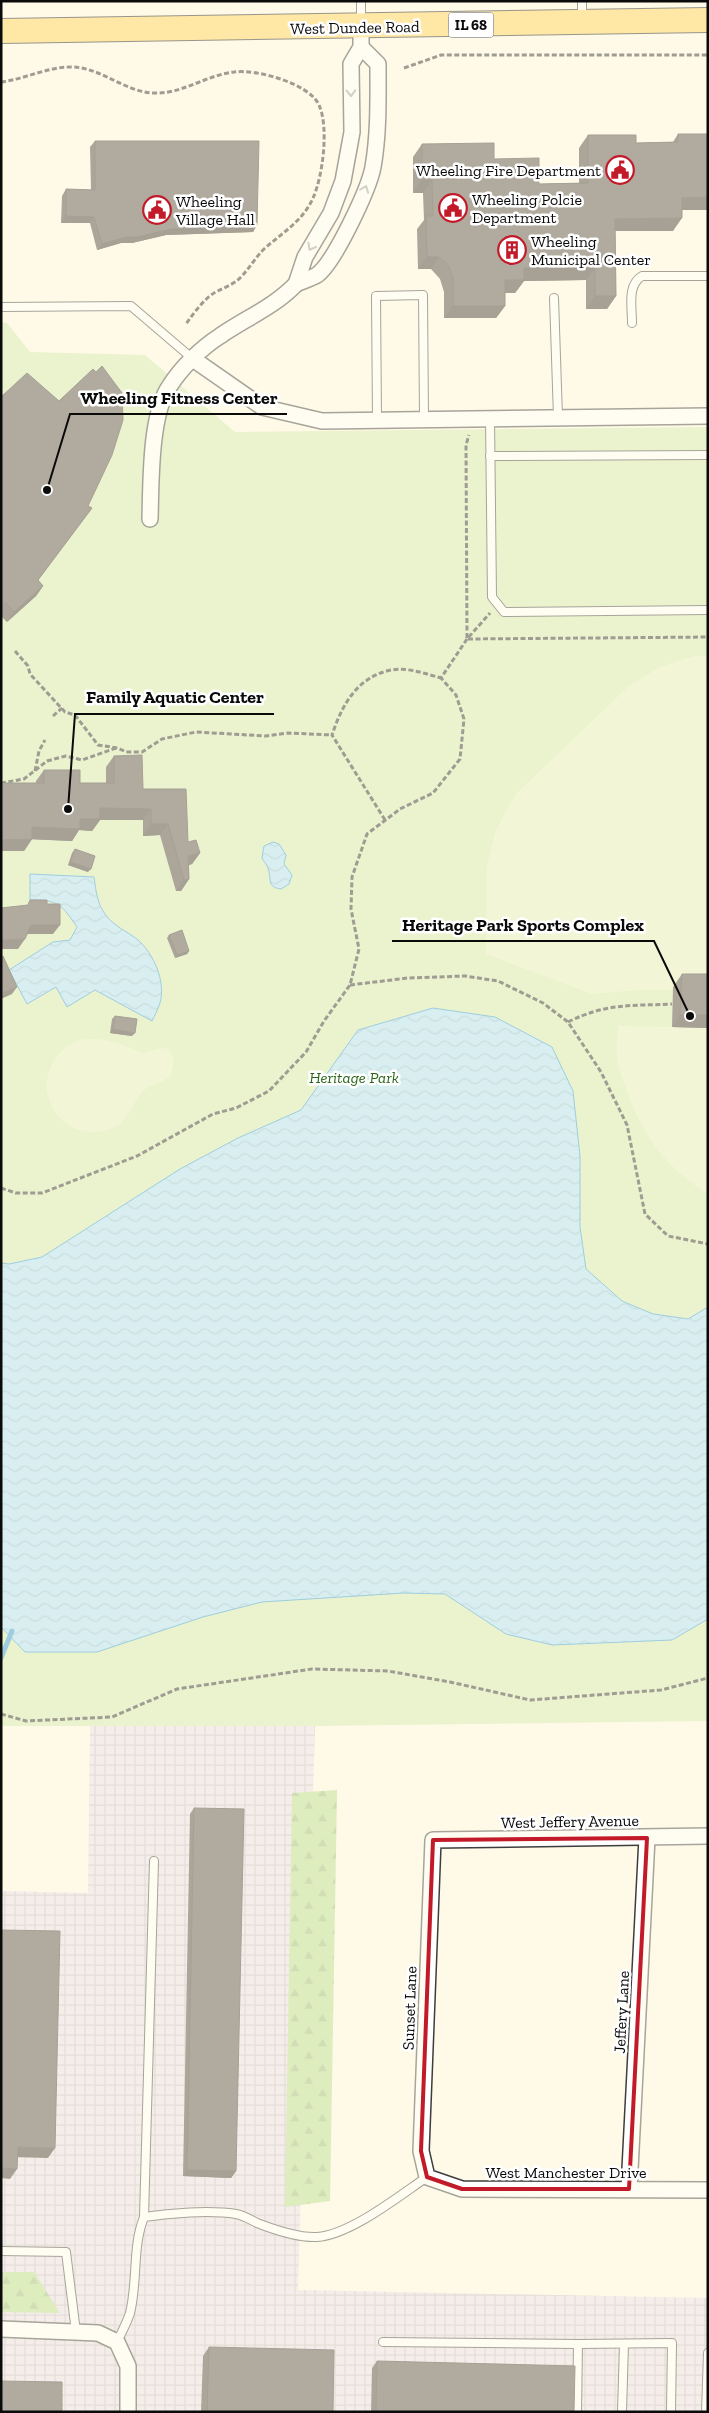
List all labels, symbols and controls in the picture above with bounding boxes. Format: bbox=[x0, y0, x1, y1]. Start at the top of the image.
road number: IL 68 bbox=[448, 12, 494, 38]
street label: West Dundee Road bbox=[290, 17, 420, 38]
one-way arrow bbox=[346, 89, 357, 97]
public building icon: Wheeling Fire Department bbox=[605, 155, 635, 185]
place label: Wheeling Fire Department bbox=[416, 161, 601, 180]
one-way arrow bbox=[359, 185, 369, 193]
place label: Wheeling Polcie Department bbox=[472, 190, 582, 227]
place label: Wheeling Village Hall bbox=[175, 192, 255, 229]
public building icon: Wheeling Polcie Department bbox=[438, 193, 468, 223]
public building icon: Wheeling Village Hall bbox=[142, 195, 172, 225]
place label: Wheeling Municipal Center bbox=[531, 232, 651, 269]
building icon: Wheeling Municipal Center bbox=[497, 235, 527, 265]
one-way arrow bbox=[307, 242, 317, 251]
callout: Wheeling Fitness Center bbox=[70, 381, 287, 414]
text: Wheeling Fitness Center bbox=[80, 387, 278, 409]
callout: Family Aquatic Center bbox=[75, 681, 274, 714]
text: Family Aquatic Center bbox=[86, 686, 264, 708]
callout: Heritage Park Sports Complex bbox=[392, 908, 654, 941]
text: Heritage Park Sports Complex bbox=[402, 914, 644, 936]
park label: Heritage Park bbox=[309, 1068, 399, 1087]
street label: West Jeffery Avenue bbox=[501, 1811, 639, 1832]
street label: Sunset Lane bbox=[399, 1966, 420, 2050]
street label: Jeffery Lane bbox=[610, 1970, 633, 2054]
street label: West Manchester Drive bbox=[485, 2163, 647, 2182]

